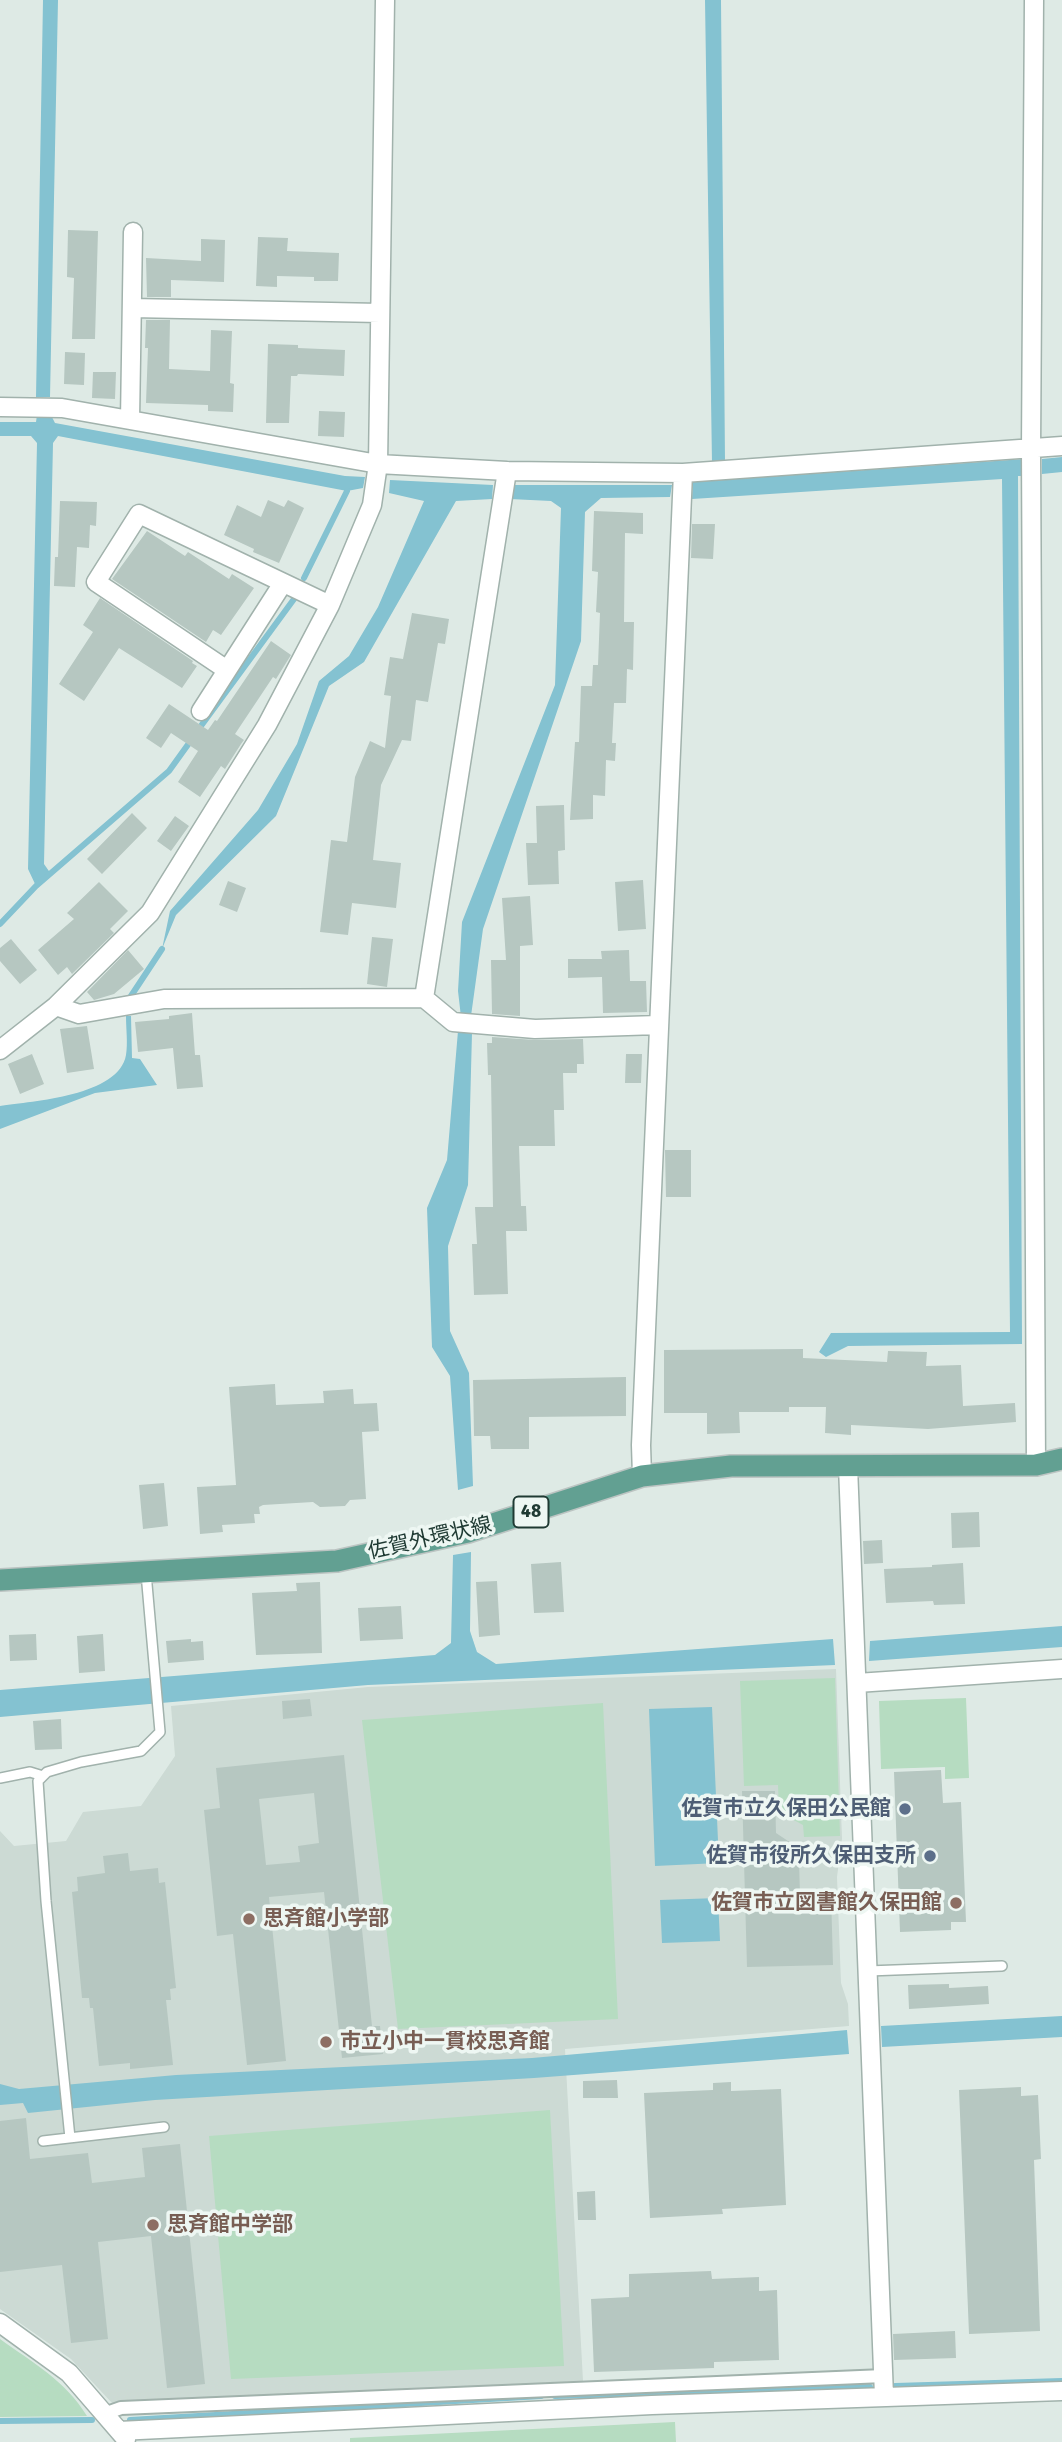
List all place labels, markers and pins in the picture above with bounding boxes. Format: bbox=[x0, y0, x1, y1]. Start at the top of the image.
place label: 佐賀市立久保田公民館 bbox=[681, 1796, 891, 1822]
marker: 佐賀市立久保田公民館 bbox=[897, 1801, 913, 1817]
place label: 佐賀市役所久保田支所 bbox=[706, 1843, 916, 1869]
marker: 佐賀市役所久保田支所 bbox=[922, 1848, 938, 1864]
place label: 佐賀市立図書館久保田館 bbox=[711, 1890, 942, 1916]
marker: 佐賀市立図書館久保田館 bbox=[948, 1895, 964, 1911]
place label: 思斉館小学部 bbox=[263, 1906, 389, 1932]
marker: 思斉館小学部 bbox=[241, 1911, 257, 1927]
place label: 市立小中一貫校思斉館 bbox=[340, 2029, 550, 2055]
marker: 市立小中一貫校思斉館 bbox=[318, 2034, 334, 2050]
place label: 思斉館中学部 bbox=[167, 2212, 293, 2238]
marker: 思斉館中学部 bbox=[145, 2217, 161, 2233]

